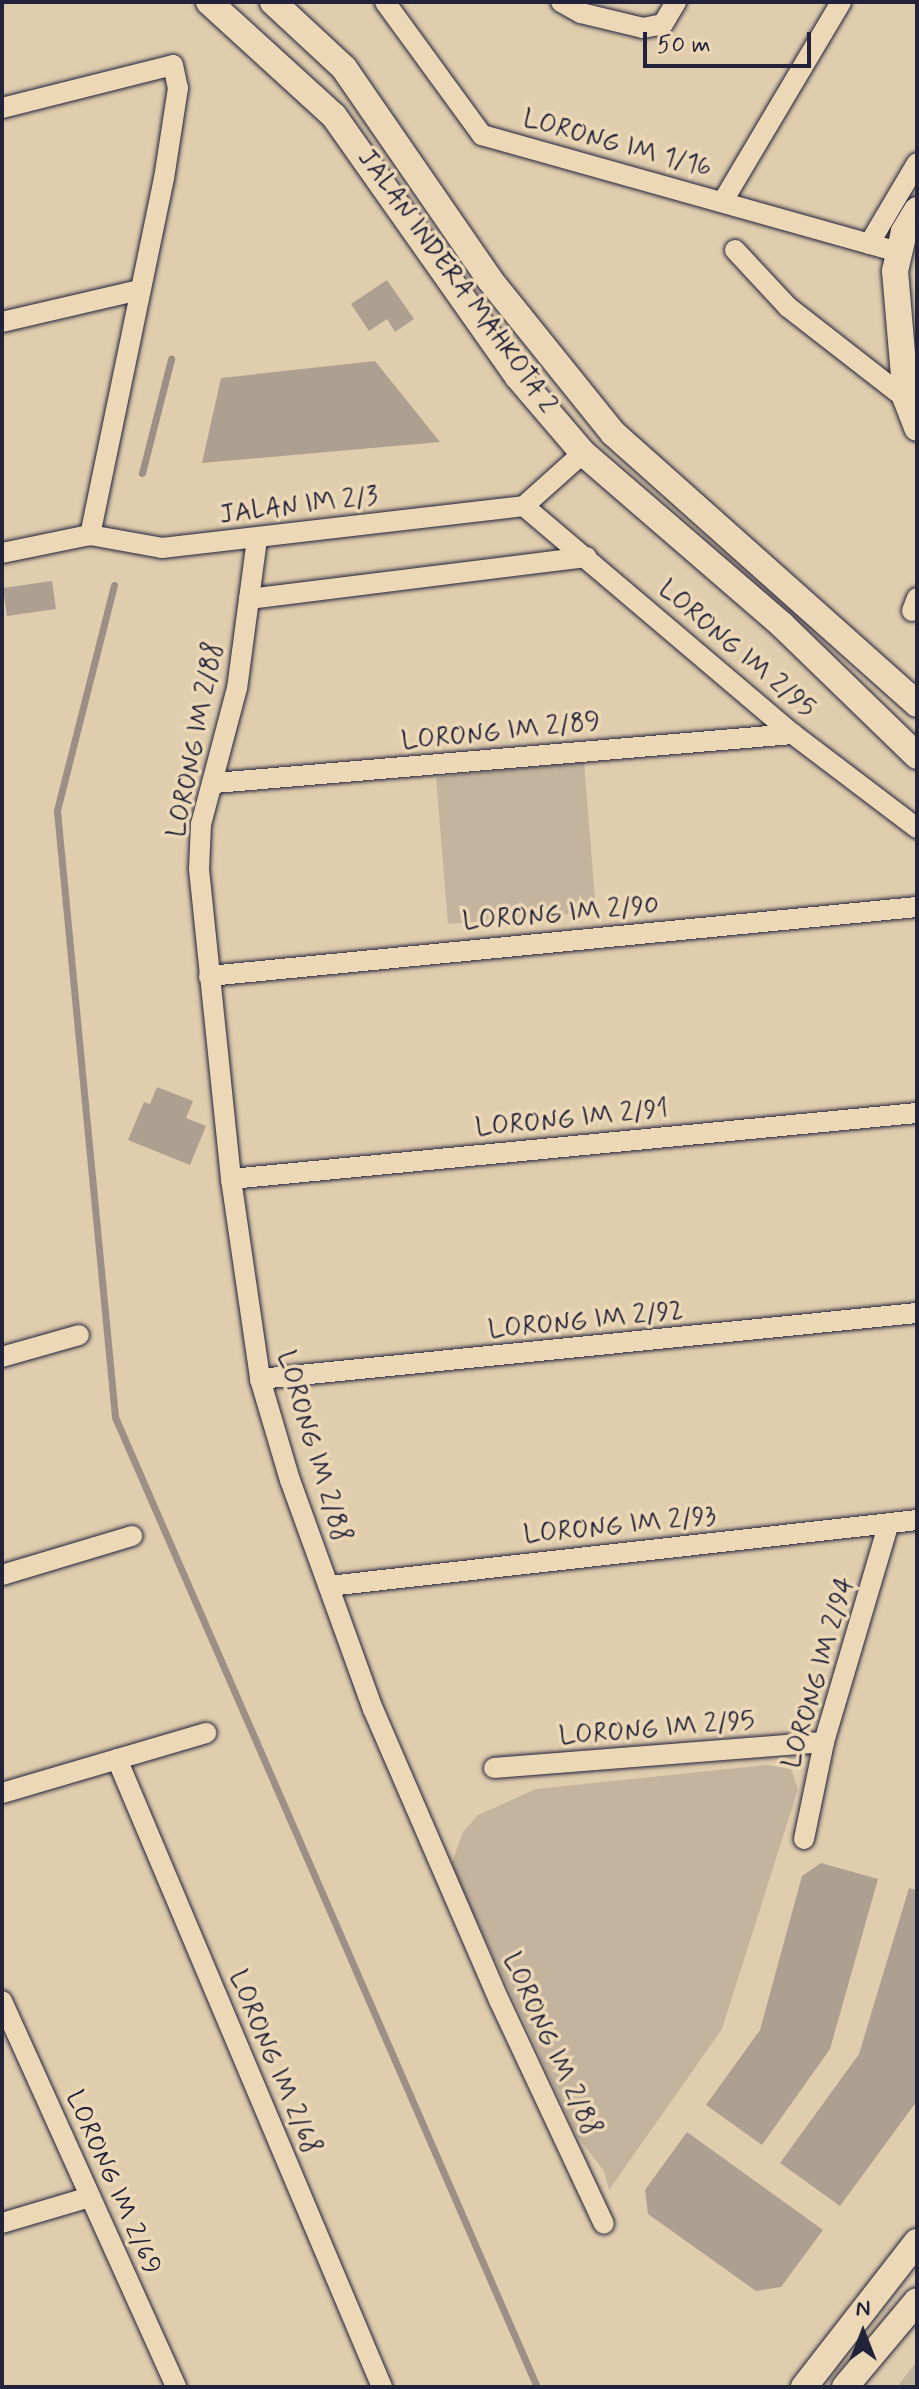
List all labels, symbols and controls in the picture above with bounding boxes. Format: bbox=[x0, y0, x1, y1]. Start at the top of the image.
scale bar bbox=[647, 16, 815, 66]
text: 50 m bbox=[657, 30, 711, 61]
street label: LORONG IM 1/16 bbox=[517, 104, 717, 186]
street label: JALAN INDERA MAHKOTA 2 bbox=[347, 140, 565, 424]
street label: JALAN IM 2/3 bbox=[215, 481, 383, 533]
street label: LORONG IM 2/95 bbox=[649, 574, 823, 726]
street label: LORONG IM 2/88 bbox=[162, 638, 232, 842]
street label: LORONG IM 2/89 bbox=[398, 707, 604, 759]
street label: LORONG IM 2/90 bbox=[459, 891, 663, 939]
street label: LORONG IM 2/91 bbox=[472, 1094, 672, 1146]
street label: LORONG IM 2/92 bbox=[485, 1296, 687, 1348]
street label: LORONG IM 2/88 bbox=[267, 1346, 357, 1548]
street label: LORONG IM 2/93 bbox=[520, 1501, 720, 1553]
street label: LORONG IM 2/94 bbox=[777, 1571, 863, 1775]
street label: LORONG IM 2/95 bbox=[556, 1706, 758, 1754]
street label: LORONG IM 2/88 bbox=[493, 1947, 607, 2143]
street label: LORONG IM 2/68 bbox=[219, 1964, 327, 2162]
street label: LORONG IM 2/69 bbox=[57, 2084, 167, 2282]
north arrow bbox=[823, 2293, 903, 2373]
text: N bbox=[856, 2295, 870, 2323]

